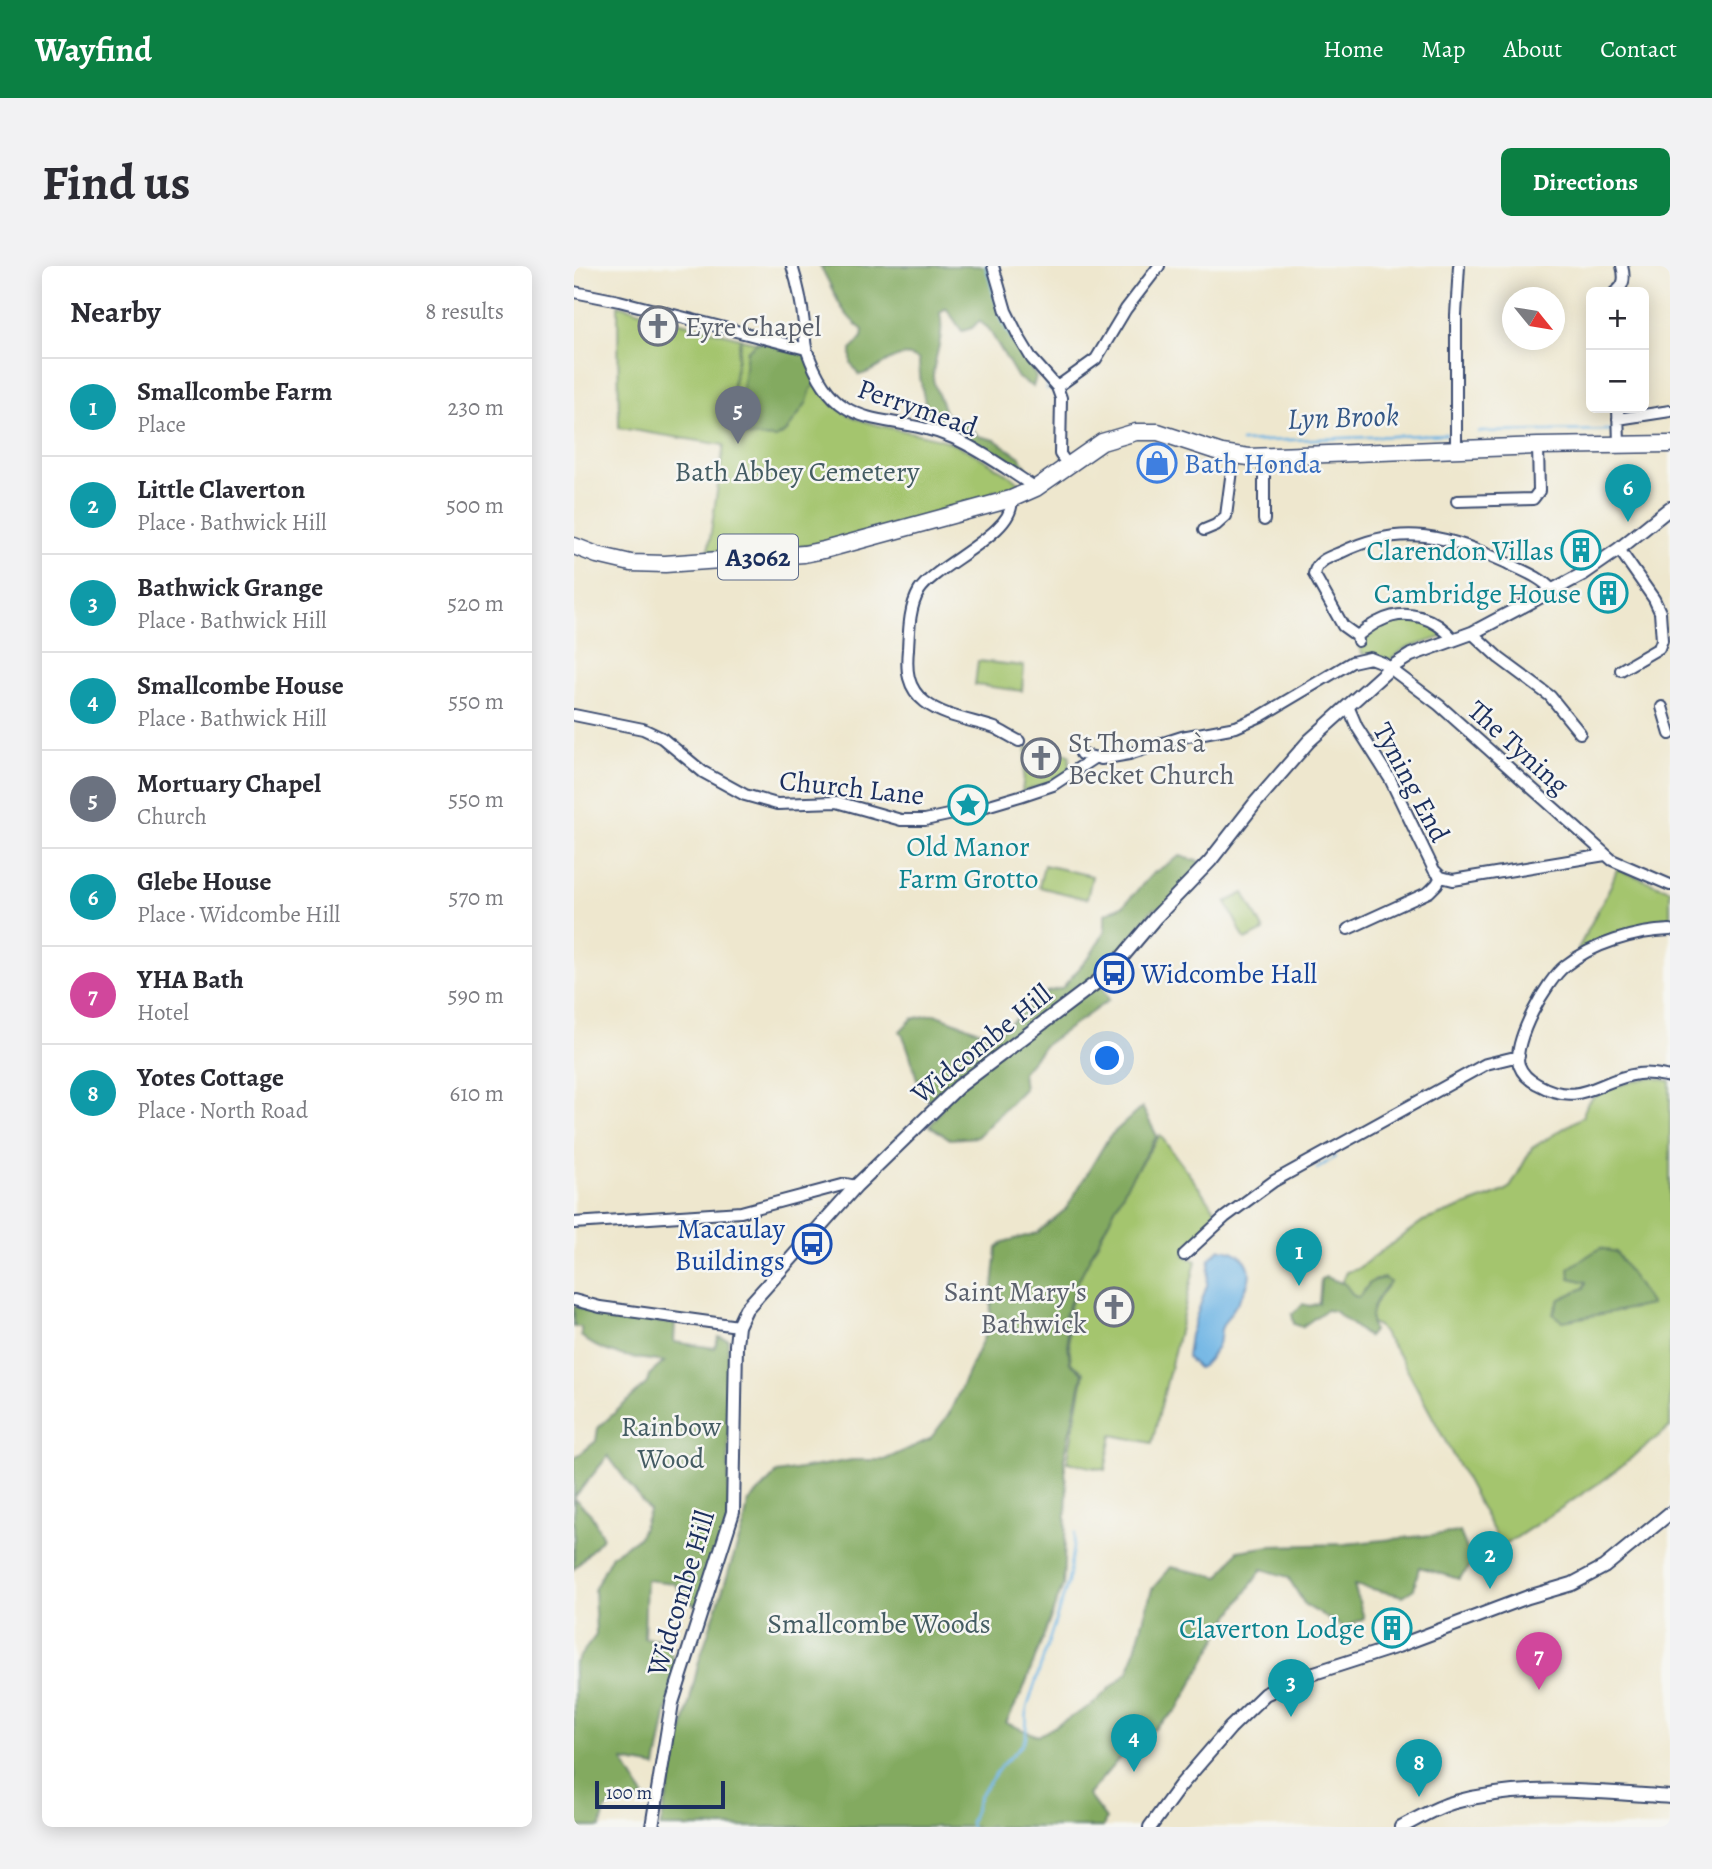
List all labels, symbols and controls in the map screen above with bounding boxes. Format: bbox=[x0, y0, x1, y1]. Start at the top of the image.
text: Wayfind bbox=[35, 27, 152, 72]
text: Home bbox=[1323, 33, 1384, 65]
text: Map bbox=[1422, 33, 1466, 65]
text: About bbox=[1504, 33, 1562, 65]
text: Contact bbox=[1600, 33, 1677, 65]
button: Directions bbox=[1501, 148, 1670, 216]
text: Find us bbox=[42, 149, 190, 216]
north arrow bbox=[1502, 287, 1565, 350]
map controls bbox=[1586, 287, 1649, 413]
button: + bbox=[1586, 287, 1649, 350]
text: Nearby bbox=[70, 292, 161, 332]
text: 8 results bbox=[425, 296, 504, 327]
church icon: Eyre Chapel bbox=[637, 305, 679, 347]
place label: Eyre Chapel bbox=[685, 308, 822, 346]
button: − bbox=[1586, 350, 1649, 413]
street label: Perrymead bbox=[852, 370, 984, 447]
text: Smallcombe Farm bbox=[137, 374, 332, 409]
pin: 5 bbox=[715, 386, 761, 444]
text: 1 bbox=[89, 392, 97, 423]
text: 230 m bbox=[448, 392, 504, 423]
water label: Lyn Brook bbox=[1286, 395, 1400, 439]
text: Place bbox=[137, 409, 186, 440]
shop icon: Bath Honda bbox=[1136, 442, 1178, 484]
place label: Bath Honda bbox=[1184, 445, 1321, 483]
park label: Bath Abbey Cemetery bbox=[674, 453, 920, 491]
pin: 6 bbox=[1605, 464, 1651, 522]
text: Little Claverton bbox=[137, 472, 305, 507]
text: 2 bbox=[87, 490, 99, 521]
text: 500 m bbox=[446, 490, 504, 521]
text: Place · Bathwick Hill bbox=[137, 507, 327, 538]
building icon: Clarendon Villas bbox=[1560, 529, 1602, 571]
place label: Clarendon Villas bbox=[1367, 532, 1554, 570]
road number: A3062 bbox=[718, 534, 798, 580]
text: Bathwick Grange bbox=[137, 570, 323, 605]
building icon: Cambridge House bbox=[1587, 572, 1629, 614]
place label: Cambridge House bbox=[1374, 575, 1581, 613]
text: 3 bbox=[88, 588, 98, 619]
text: 520 m bbox=[447, 588, 504, 619]
text: Place · Bathwick Hill bbox=[137, 605, 327, 636]
text: Smallcombe House bbox=[137, 668, 344, 703]
text: 4 bbox=[88, 686, 98, 717]
text: 550 m bbox=[448, 686, 504, 717]
street label: The Tyning bbox=[1459, 692, 1577, 804]
text: Place · Bathwick Hill bbox=[137, 703, 327, 734]
street label: Tyning End bbox=[1364, 716, 1459, 850]
place label: St Thomas à Becket Church bbox=[1068, 724, 1234, 794]
church icon: St Thomas à Becket Church bbox=[1020, 737, 1062, 779]
street label: Church Lane bbox=[778, 761, 926, 814]
text: Mortuary Chapel bbox=[137, 766, 321, 801]
text: 5 bbox=[88, 784, 98, 815]
text: 550 m bbox=[448, 784, 504, 815]
place icon: Old Manor Farm Grotto bbox=[947, 784, 989, 826]
text: Church bbox=[137, 801, 207, 832]
place label: Old Manor Farm Grotto bbox=[898, 828, 1038, 898]
text: Glebe House bbox=[137, 864, 272, 899]
text: 6 bbox=[88, 882, 98, 913]
text: 570 m bbox=[449, 882, 504, 913]
text: Place · Widcombe Hill bbox=[137, 899, 340, 930]
bus stop icon: Widcombe Hall bbox=[1093, 952, 1135, 994]
place label: Widcombe Hall bbox=[1140, 955, 1317, 993]
text: YHA Bath bbox=[137, 962, 244, 997]
street label: Widcombe Hill bbox=[902, 975, 1060, 1113]
text: 7 bbox=[88, 980, 98, 1011]
text: 590 m bbox=[448, 980, 504, 1011]
text: Hotel bbox=[137, 997, 189, 1028]
your location bbox=[1090, 1041, 1124, 1075]
text: Yotes Cottage bbox=[137, 1060, 284, 1095]
text: 8 bbox=[87, 1078, 99, 1109]
text: 610 m bbox=[450, 1078, 504, 1109]
text: Place · North Road bbox=[137, 1095, 308, 1126]
place label: Macaulay Buildings bbox=[675, 1210, 786, 1280]
bus stop icon: Macaulay Buildings bbox=[791, 1223, 833, 1265]
pin: 1 bbox=[1276, 1228, 1322, 1286]
place label: Saint Mary's Bathwick bbox=[944, 1273, 1087, 1343]
church icon: Saint Mary's Bathwick bbox=[1093, 1286, 1135, 1328]
park label: Rainbow Wood bbox=[621, 1408, 721, 1478]
street label: Widcombe Hill bbox=[637, 1506, 724, 1682]
pin: 2 bbox=[1467, 1531, 1513, 1589]
park label: Smallcombe Woods bbox=[767, 1605, 991, 1643]
building icon: Claverton Lodge bbox=[1371, 1607, 1413, 1649]
place label: Claverton Lodge bbox=[1179, 1610, 1365, 1648]
pin: 7 bbox=[1516, 1632, 1562, 1690]
pin: 3 bbox=[1268, 1659, 1314, 1717]
pin: 4 bbox=[1111, 1714, 1157, 1772]
pin: 8 bbox=[1396, 1739, 1442, 1797]
scale bar bbox=[595, 1778, 724, 1810]
text: 100 m bbox=[606, 1780, 652, 1806]

